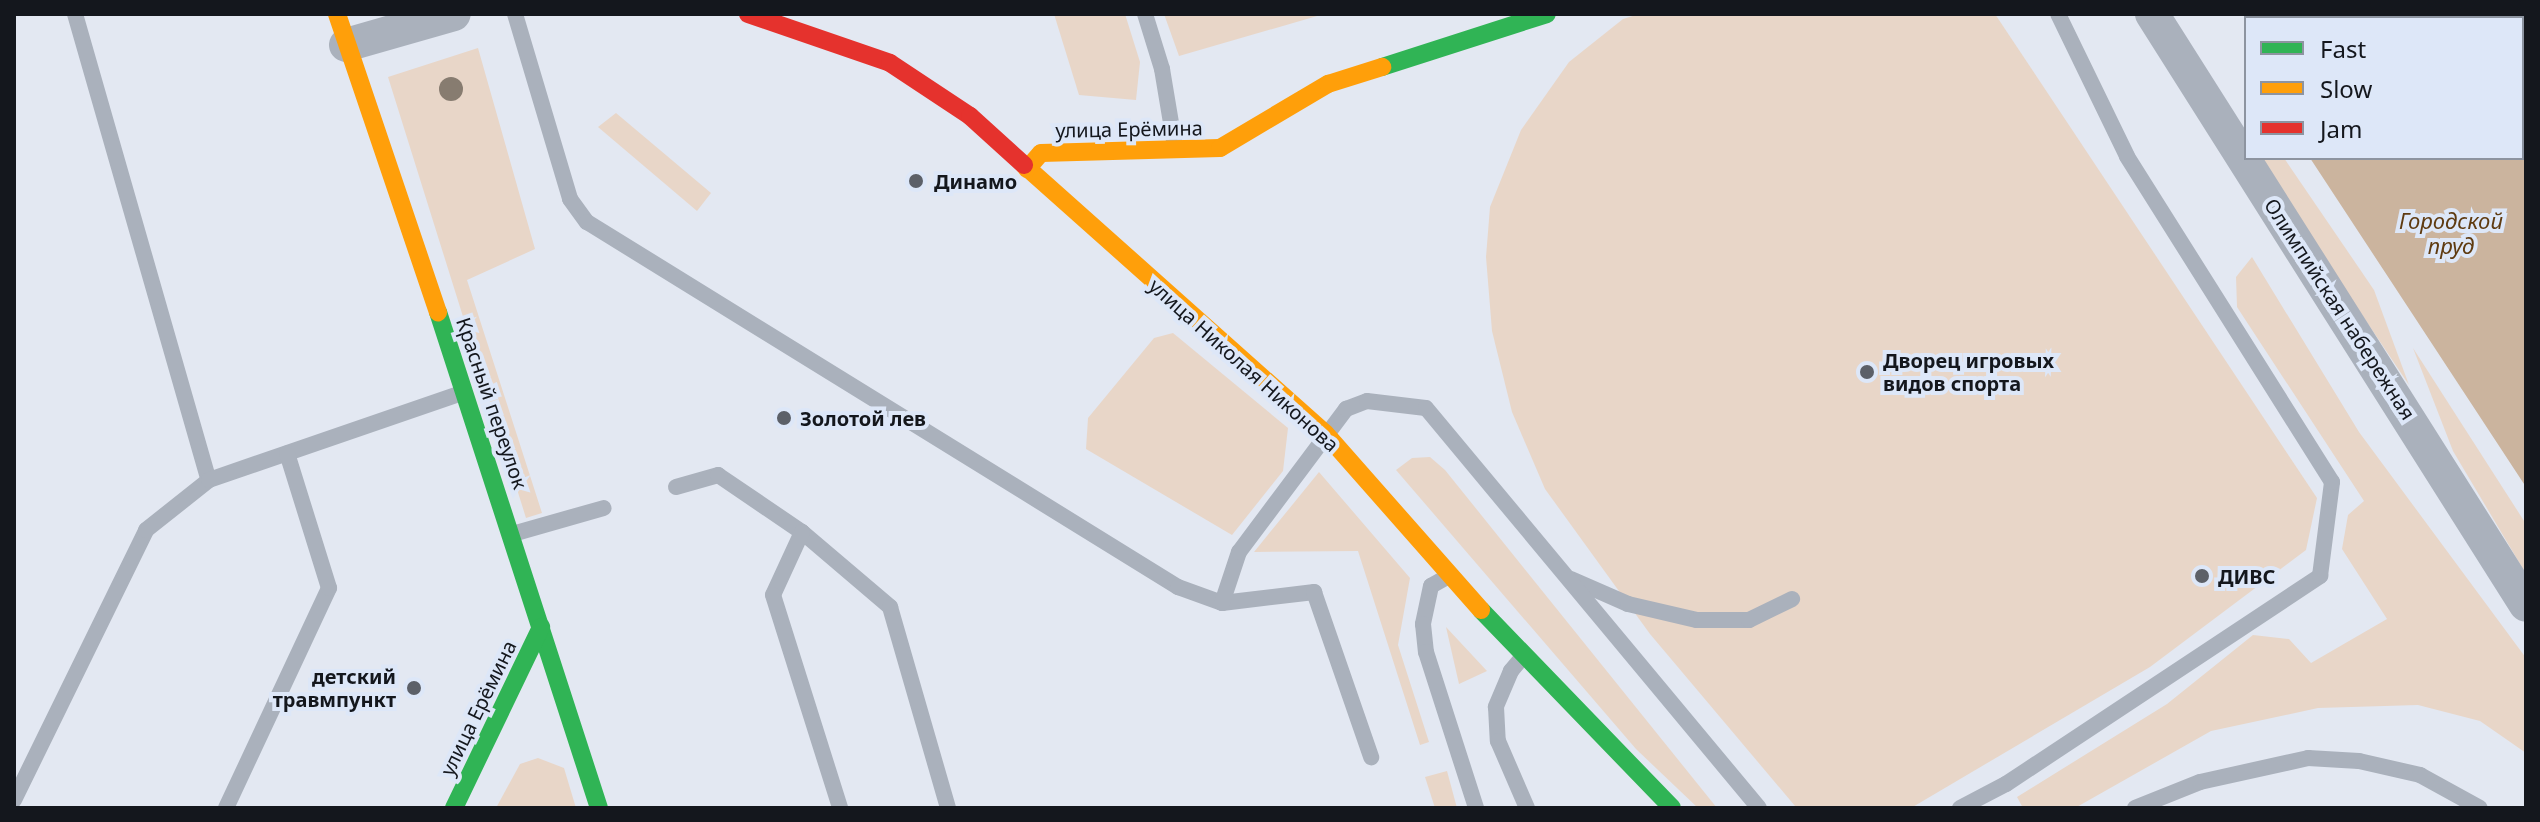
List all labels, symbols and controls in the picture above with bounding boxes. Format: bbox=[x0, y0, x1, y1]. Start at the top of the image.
legend bbox=[2244, 16, 2524, 160]
text: Fast bbox=[2320, 32, 2366, 65]
text: Slow bbox=[2320, 72, 2372, 105]
text: Jam bbox=[2320, 112, 2362, 145]
street label: улица Ерёмина bbox=[1055, 116, 1203, 142]
place label: Динамо bbox=[934, 169, 1017, 193]
marker: Динамо bbox=[905, 170, 927, 192]
street label: Олимпийская набережная bbox=[2259, 194, 2421, 424]
water label: Городской пруд bbox=[2399, 207, 2503, 258]
street label: улица Николая Никонова bbox=[1144, 274, 1344, 456]
street label: Красный переулок bbox=[451, 314, 533, 492]
place label: Дворец игровых видов спорта bbox=[1883, 348, 2054, 395]
marker: Дворец игровых видов спорта bbox=[1858, 363, 1876, 381]
place label: Золотой лев bbox=[800, 406, 926, 430]
marker: Золотой лев bbox=[775, 409, 793, 427]
place label: ДИВС bbox=[2218, 564, 2275, 588]
marker: ДИВС bbox=[2193, 567, 2211, 585]
street label: улица Ерёмина bbox=[435, 637, 521, 779]
place label: детский травмпункт bbox=[273, 664, 396, 711]
marker: детский травмпункт bbox=[403, 677, 425, 699]

